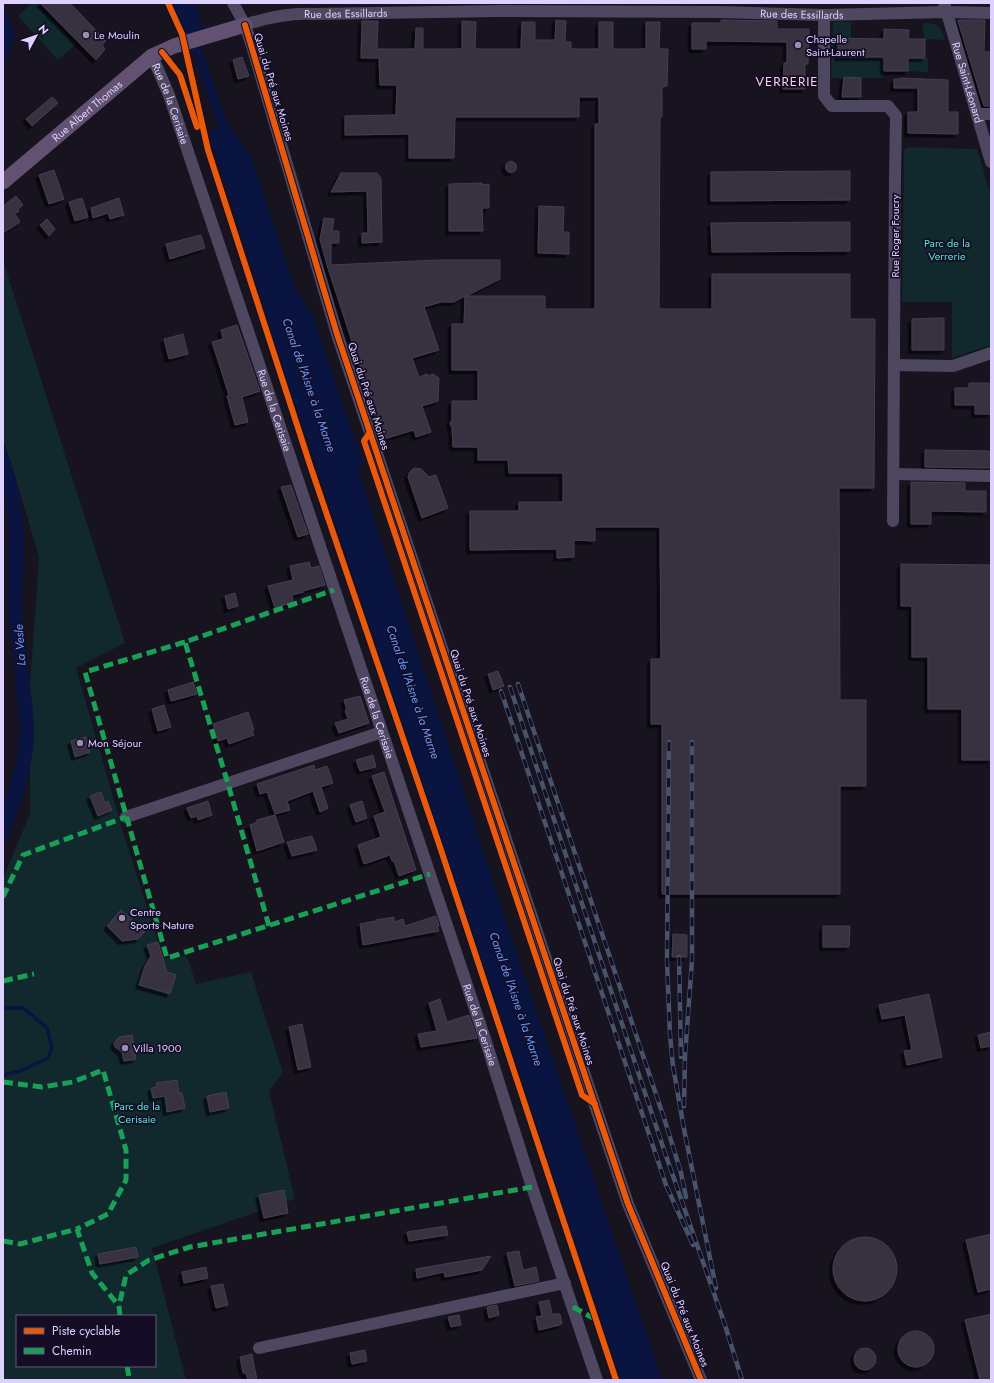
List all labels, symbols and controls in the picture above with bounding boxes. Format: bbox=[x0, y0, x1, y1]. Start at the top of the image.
street label: Rue des Essillards bbox=[304, 5, 388, 22]
street label: Rue des Essillards bbox=[760, 5, 844, 23]
north arrow bbox=[16, 16, 56, 56]
text: N bbox=[35, 21, 53, 38]
place label: Le Moulin bbox=[94, 27, 140, 43]
marker: Le Moulin bbox=[81, 30, 91, 40]
street label: Quai du Pré aux Moines bbox=[250, 31, 298, 144]
place label: Chapelle Saint-Laurent bbox=[806, 31, 865, 60]
marker: Chapelle Saint-Laurent bbox=[793, 40, 803, 50]
street label: Rue Saint-Léonard bbox=[948, 40, 987, 125]
street label: Rue de la Cerisaie bbox=[148, 60, 193, 146]
district label: VERRERIE bbox=[755, 72, 819, 91]
street label: Rue Albert Thomas bbox=[48, 76, 126, 145]
street label: Rue Roger Foucry bbox=[887, 194, 903, 278]
park label: Parc de la Verrerie bbox=[924, 235, 970, 264]
water label: Canal de l'Aisne à la Marne bbox=[278, 316, 340, 454]
street label: Quai du Pré aux Moines bbox=[344, 340, 394, 452]
street label: Rue de la Cerisaie bbox=[253, 367, 296, 454]
water label: Canal de l'Aisne à la Marne bbox=[382, 623, 444, 761]
water label: La Vesle bbox=[10, 624, 30, 666]
street label: Quai du Pré aux Moines bbox=[446, 647, 496, 759]
street label: Rue de la Cerisaie bbox=[356, 674, 399, 761]
place label: Mon Séjour bbox=[88, 735, 142, 751]
marker: Mon Séjour bbox=[75, 738, 85, 748]
place label: Centre Sports Nature bbox=[130, 904, 194, 933]
marker: Centre Sports Nature bbox=[117, 913, 127, 923]
water label: Canal de l'Aisne à la Marne bbox=[485, 930, 547, 1068]
street label: Quai du Pré aux Moines bbox=[549, 955, 599, 1067]
street label: Rue de la Cerisaie bbox=[459, 982, 501, 1068]
place label: Villa 1900 bbox=[133, 1040, 182, 1056]
marker: Villa 1900 bbox=[120, 1043, 130, 1053]
park label: Parc de la Cerisaie bbox=[114, 1098, 160, 1127]
street label: Quai du Pré aux Moines bbox=[657, 1259, 714, 1370]
legend bbox=[16, 1315, 156, 1367]
text: Piste cyclable bbox=[52, 1322, 120, 1340]
text: Chemin bbox=[52, 1342, 91, 1360]

